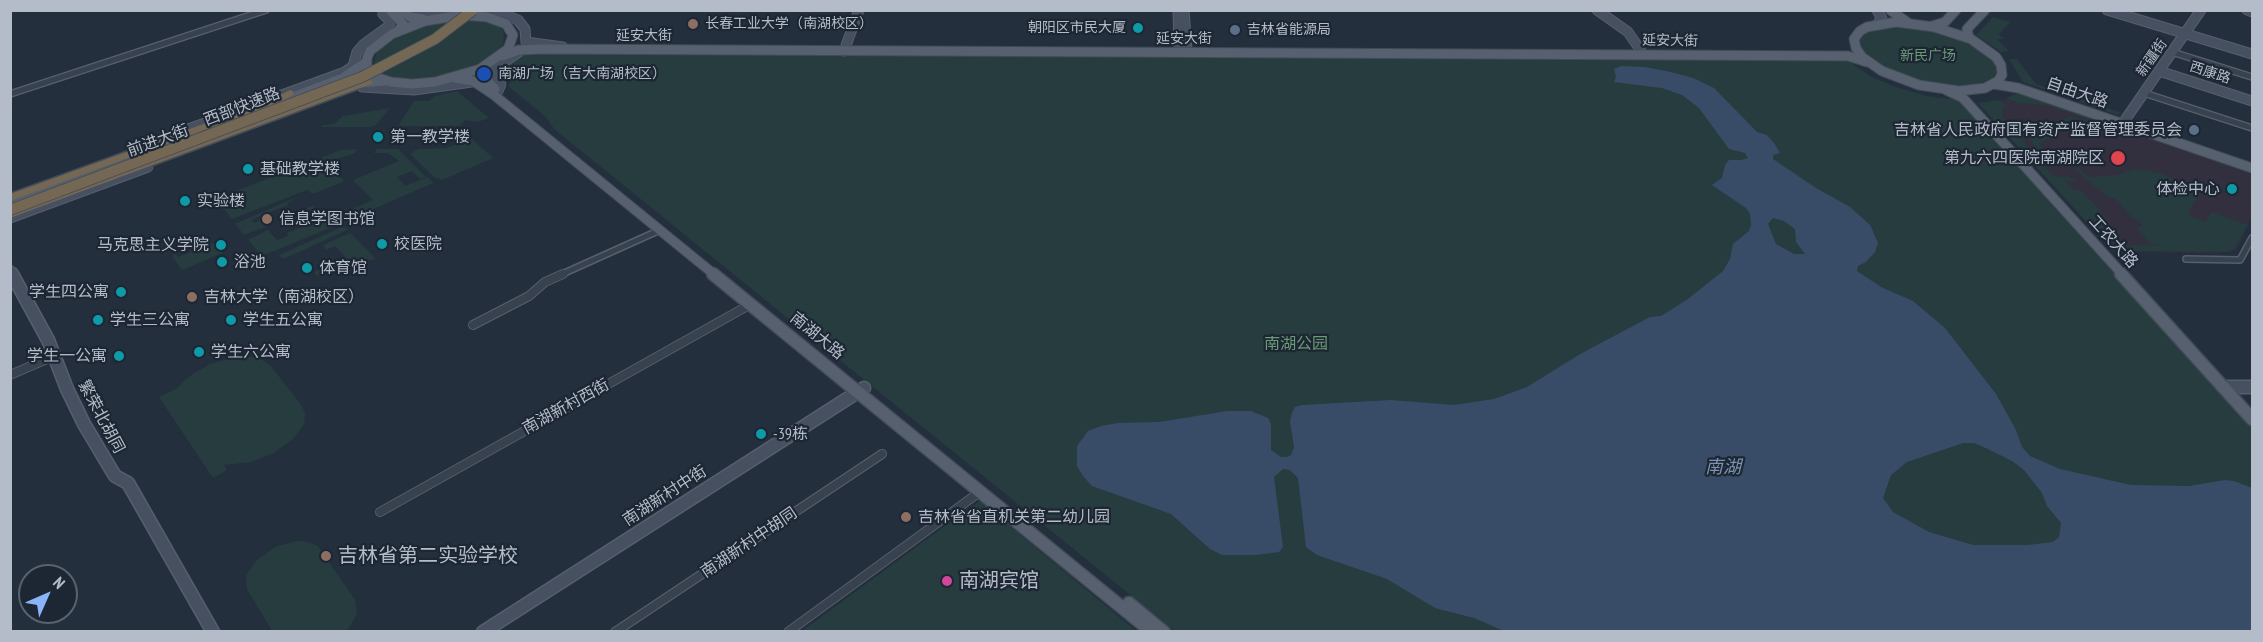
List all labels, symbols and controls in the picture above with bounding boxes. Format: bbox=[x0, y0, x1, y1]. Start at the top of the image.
place label: 长春工业大学（南湖校区） bbox=[705, 16, 873, 32]
marker: 长春工业大学（南湖校区） bbox=[686, 17, 700, 31]
place label: 朝阳区市民大厦 bbox=[1028, 20, 1126, 36]
marker: 朝阳区市民大厦 bbox=[1131, 21, 1145, 35]
place label: 吉林省能源局 bbox=[1247, 22, 1331, 38]
marker: 吉林省能源局 bbox=[1228, 23, 1242, 37]
street label: 延安大街 bbox=[616, 28, 672, 44]
street label: 延安大街 bbox=[1156, 31, 1212, 47]
street label: 延安大街 bbox=[1642, 32, 1698, 50]
street label: 新疆街 bbox=[2133, 36, 2171, 80]
park label: 新民广场 bbox=[1900, 48, 1956, 64]
street label: 西康路 bbox=[2187, 59, 2233, 87]
marker: 南湖广场（吉大南湖校区） bbox=[475, 65, 493, 83]
place label: 南湖广场（吉大南湖校区） bbox=[498, 66, 666, 82]
street label: 自由大路 bbox=[2044, 74, 2110, 112]
street label: 西部快速路 bbox=[201, 84, 283, 130]
place label: 吉林省人民政府国有资产监督管理委员会 bbox=[1894, 120, 2182, 140]
street label: 前进大街 bbox=[125, 121, 191, 161]
marker: 吉林省人民政府国有资产监督管理委员会 bbox=[2187, 123, 2201, 137]
place label: 第一教学楼 bbox=[390, 127, 470, 147]
marker: 第一教学楼 bbox=[371, 130, 385, 144]
place label: 第九六四医院南湖院区 bbox=[1944, 148, 2104, 168]
marker: 第九六四医院南湖院区 bbox=[2109, 149, 2127, 167]
place label: 基础教学楼 bbox=[260, 159, 340, 179]
marker: 基础教学楼 bbox=[241, 162, 255, 176]
place label: 体检中心 bbox=[2156, 179, 2220, 199]
marker: 体检中心 bbox=[2225, 182, 2239, 196]
place label: 实验楼 bbox=[197, 191, 245, 211]
marker: 实验楼 bbox=[178, 194, 192, 208]
place label: 信息学图书馆 bbox=[279, 209, 375, 229]
marker: 信息学图书馆 bbox=[260, 212, 274, 226]
street label: 工农大路 bbox=[2084, 212, 2142, 272]
place label: 校医院 bbox=[394, 234, 442, 254]
place label: 马克思主义学院 bbox=[97, 235, 209, 255]
marker: 校医院 bbox=[375, 237, 389, 251]
marker: 马克思主义学院 bbox=[214, 238, 228, 252]
place label: 浴池 bbox=[234, 252, 266, 272]
marker: 浴池 bbox=[215, 255, 229, 269]
place label: 体育馆 bbox=[319, 258, 367, 278]
marker: 体育馆 bbox=[300, 261, 314, 275]
place label: 学生四公寓 bbox=[29, 282, 109, 302]
marker: 学生四公寓 bbox=[114, 285, 128, 299]
place label: 吉林大学（南湖校区） bbox=[204, 287, 364, 307]
marker: 吉林大学（南湖校区） bbox=[185, 290, 199, 304]
street label: 南湖大路 bbox=[786, 308, 848, 364]
place label: 学生三公寓 bbox=[110, 310, 190, 330]
place label: 学生五公寓 bbox=[243, 310, 323, 330]
marker: 学生三公寓 bbox=[91, 313, 105, 327]
marker: 学生五公寓 bbox=[224, 313, 238, 327]
park label: 南湖公园 bbox=[1264, 334, 1328, 354]
place label: 学生六公寓 bbox=[211, 342, 291, 362]
marker: 学生六公寓 bbox=[192, 345, 206, 359]
place label: 学生一公寓 bbox=[27, 346, 107, 366]
marker: 学生一公寓 bbox=[112, 349, 126, 363]
street label: 南湖新村西街 bbox=[519, 375, 613, 439]
street label: 繁荣北胡同 bbox=[74, 377, 128, 457]
place label: -39栋 bbox=[773, 424, 808, 444]
marker: -39栋 bbox=[754, 427, 768, 441]
water label: 南湖 bbox=[1705, 457, 1741, 479]
street label: 南湖新村中街 bbox=[620, 462, 710, 530]
street label: 南湖新村中胡同 bbox=[697, 504, 801, 582]
place label: 吉林省省直机关第二幼儿园 bbox=[918, 507, 1110, 527]
marker: 吉林省省直机关第二幼儿园 bbox=[899, 510, 913, 524]
place label: 吉林省第二实验学校 bbox=[338, 544, 518, 568]
marker: 吉林省第二实验学校 bbox=[319, 549, 333, 563]
north arrow bbox=[18, 564, 78, 624]
place label: 南湖宾馆 bbox=[959, 569, 1039, 593]
text: N bbox=[49, 573, 69, 593]
marker: 南湖宾馆 bbox=[940, 574, 954, 588]

